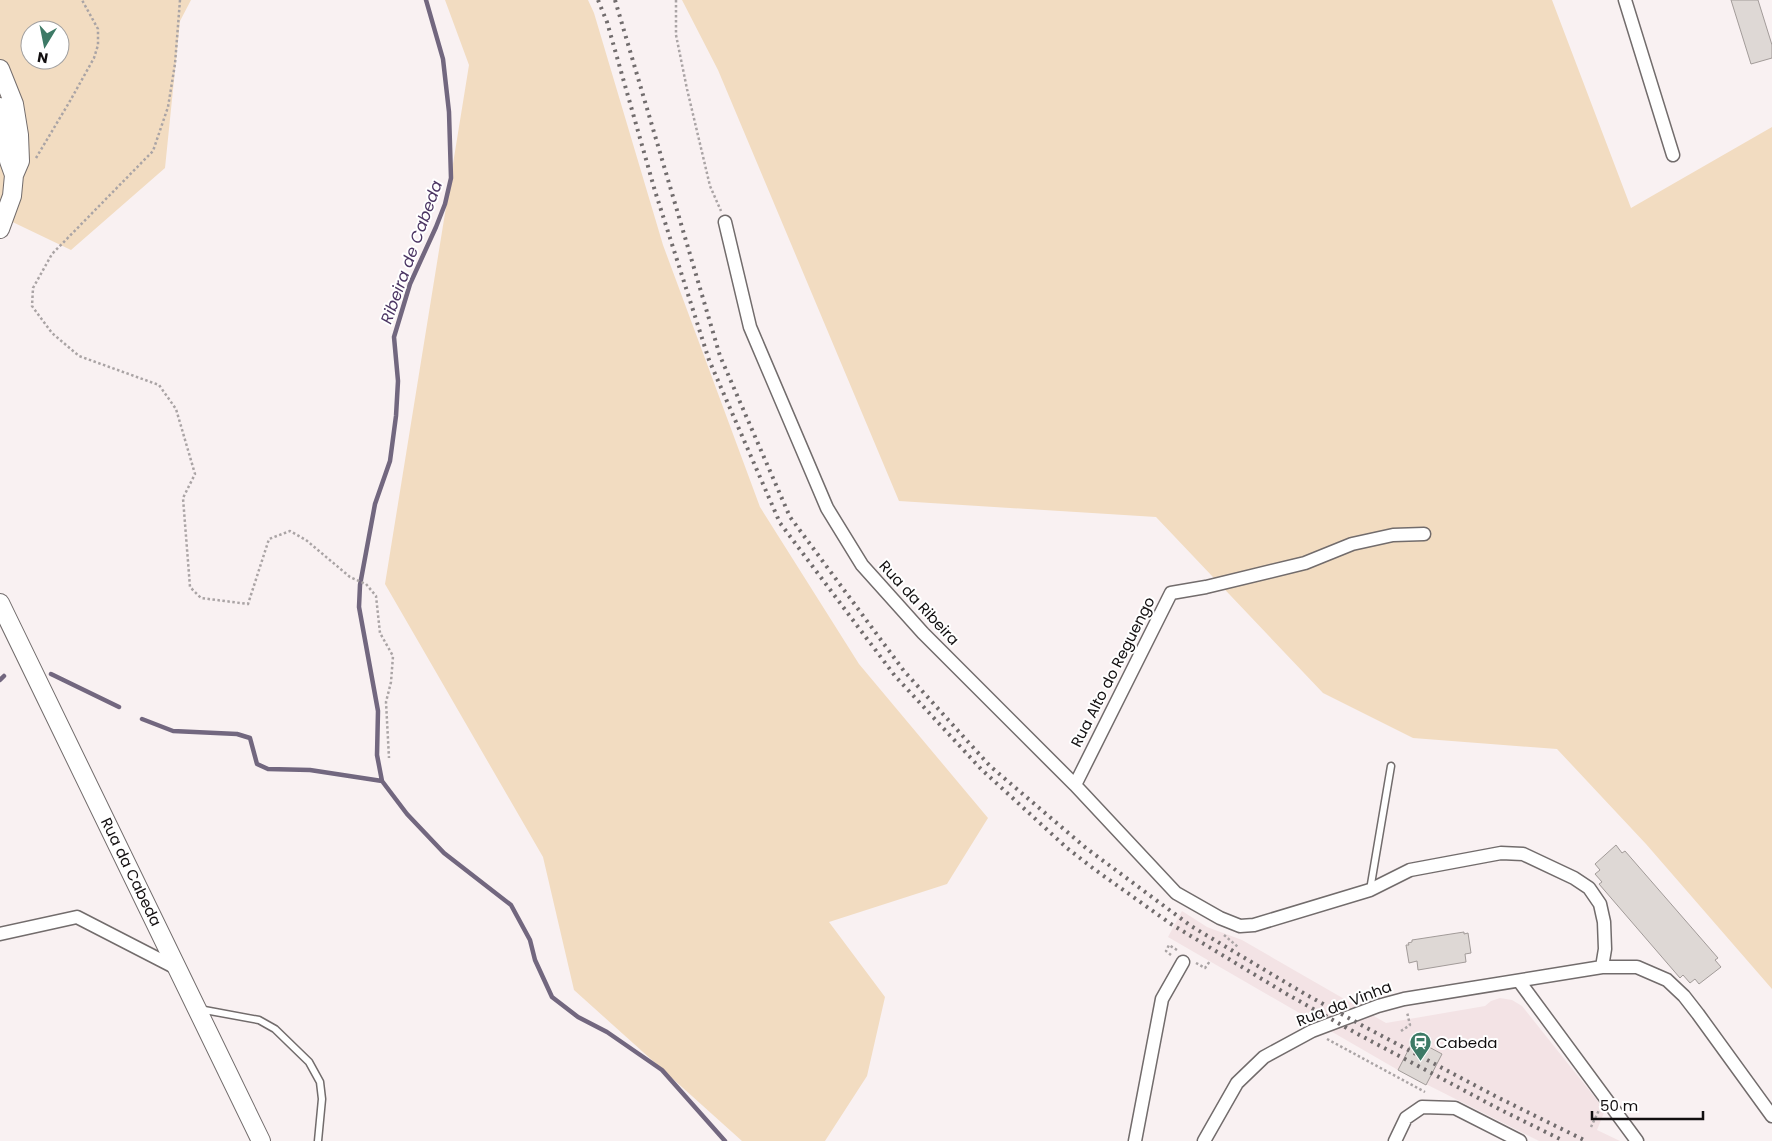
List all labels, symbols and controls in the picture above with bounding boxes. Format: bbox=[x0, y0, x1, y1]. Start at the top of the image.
north arrow bbox=[20, 20, 70, 70]
text: N bbox=[36, 47, 50, 69]
water label: Ribeira de Cabeda bbox=[375, 177, 448, 327]
street label: Rua da Ribeira bbox=[875, 556, 964, 650]
street label: Rua Alto do Reguengo bbox=[1065, 593, 1160, 751]
street label: Rua da Cabeda bbox=[96, 814, 167, 930]
street label: Rua da Vinha bbox=[1293, 976, 1394, 1031]
station icon: Cabeda bbox=[1408, 1031, 1432, 1062]
place label: Cabeda bbox=[1436, 1032, 1497, 1053]
scale bar bbox=[1592, 1088, 1703, 1120]
text: 50 m bbox=[1600, 1095, 1638, 1116]

